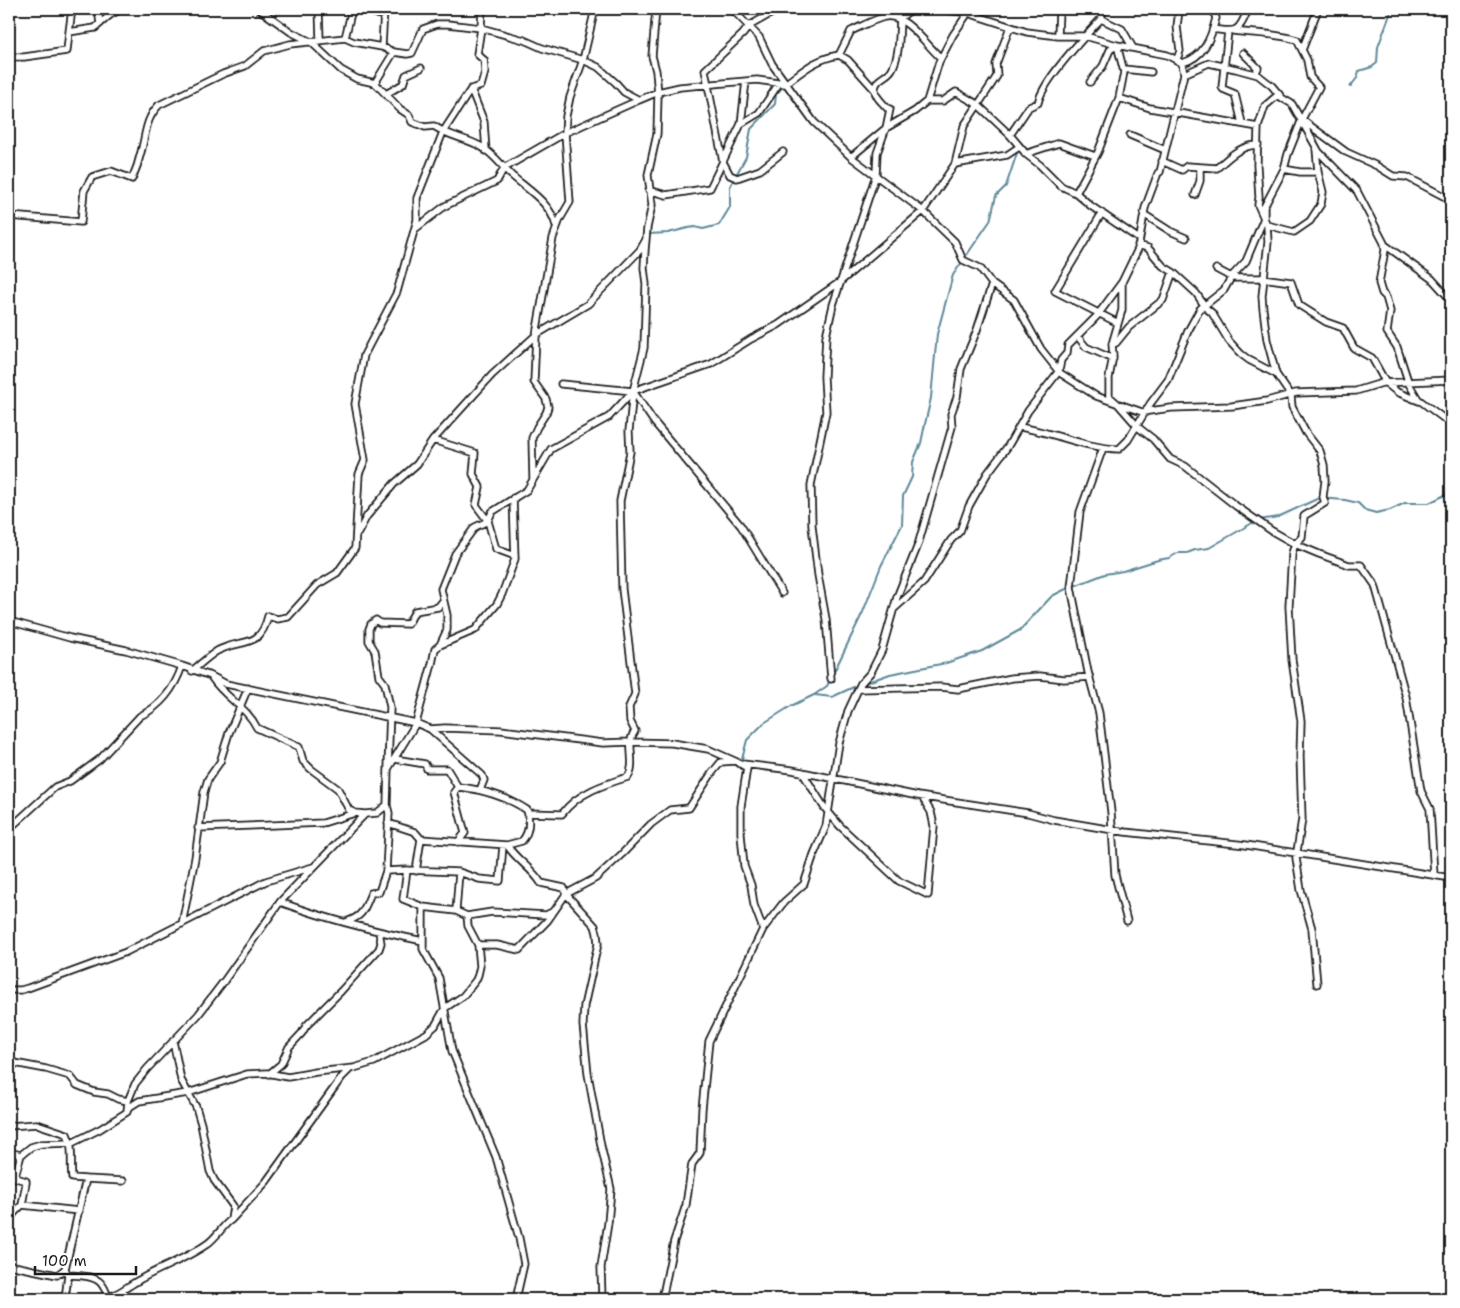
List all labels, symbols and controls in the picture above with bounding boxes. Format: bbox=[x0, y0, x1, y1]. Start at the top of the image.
scale bar bbox=[35, 1243, 136, 1275]
text: 100 m bbox=[42, 1251, 87, 1271]

